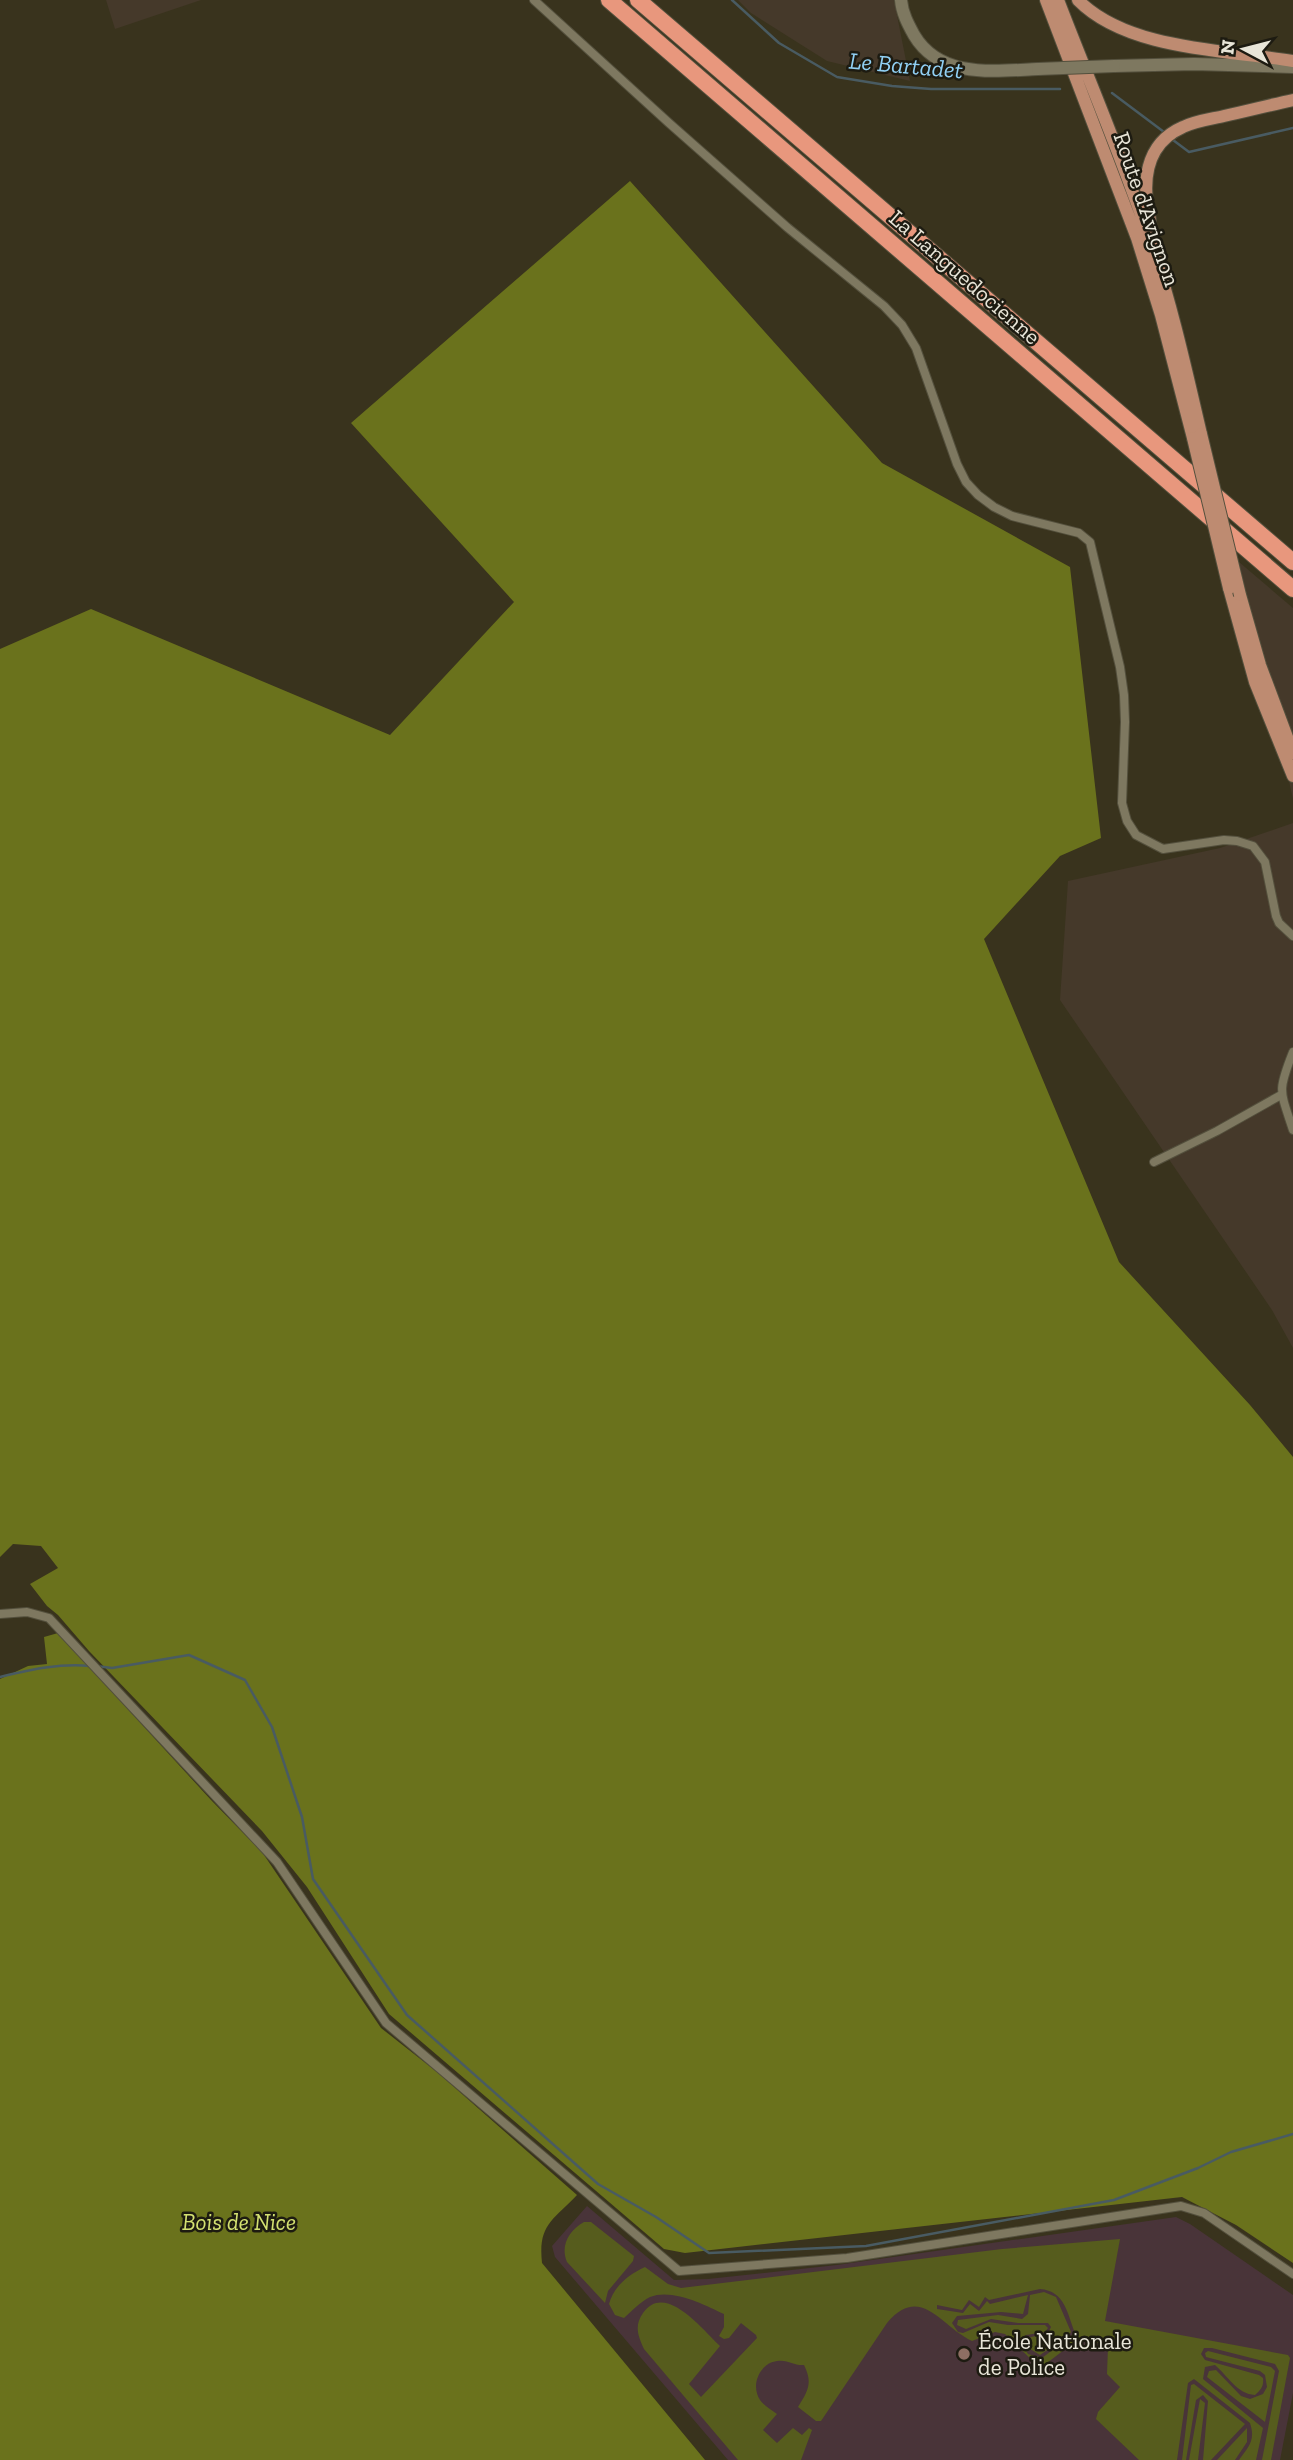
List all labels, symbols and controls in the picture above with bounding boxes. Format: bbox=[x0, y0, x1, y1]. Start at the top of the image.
north arrow bbox=[1209, 14, 1279, 84]
text: N bbox=[1215, 38, 1240, 56]
water label: Le Bartadet bbox=[848, 46, 964, 84]
street label: Route d'Avignon bbox=[1108, 128, 1186, 290]
street label: La Languedocienne bbox=[884, 204, 1046, 350]
park label: Bois de Nice bbox=[182, 2208, 296, 2236]
place label: École Nationale de Police bbox=[978, 2327, 1132, 2381]
marker: École Nationale de Police bbox=[956, 2346, 972, 2362]

